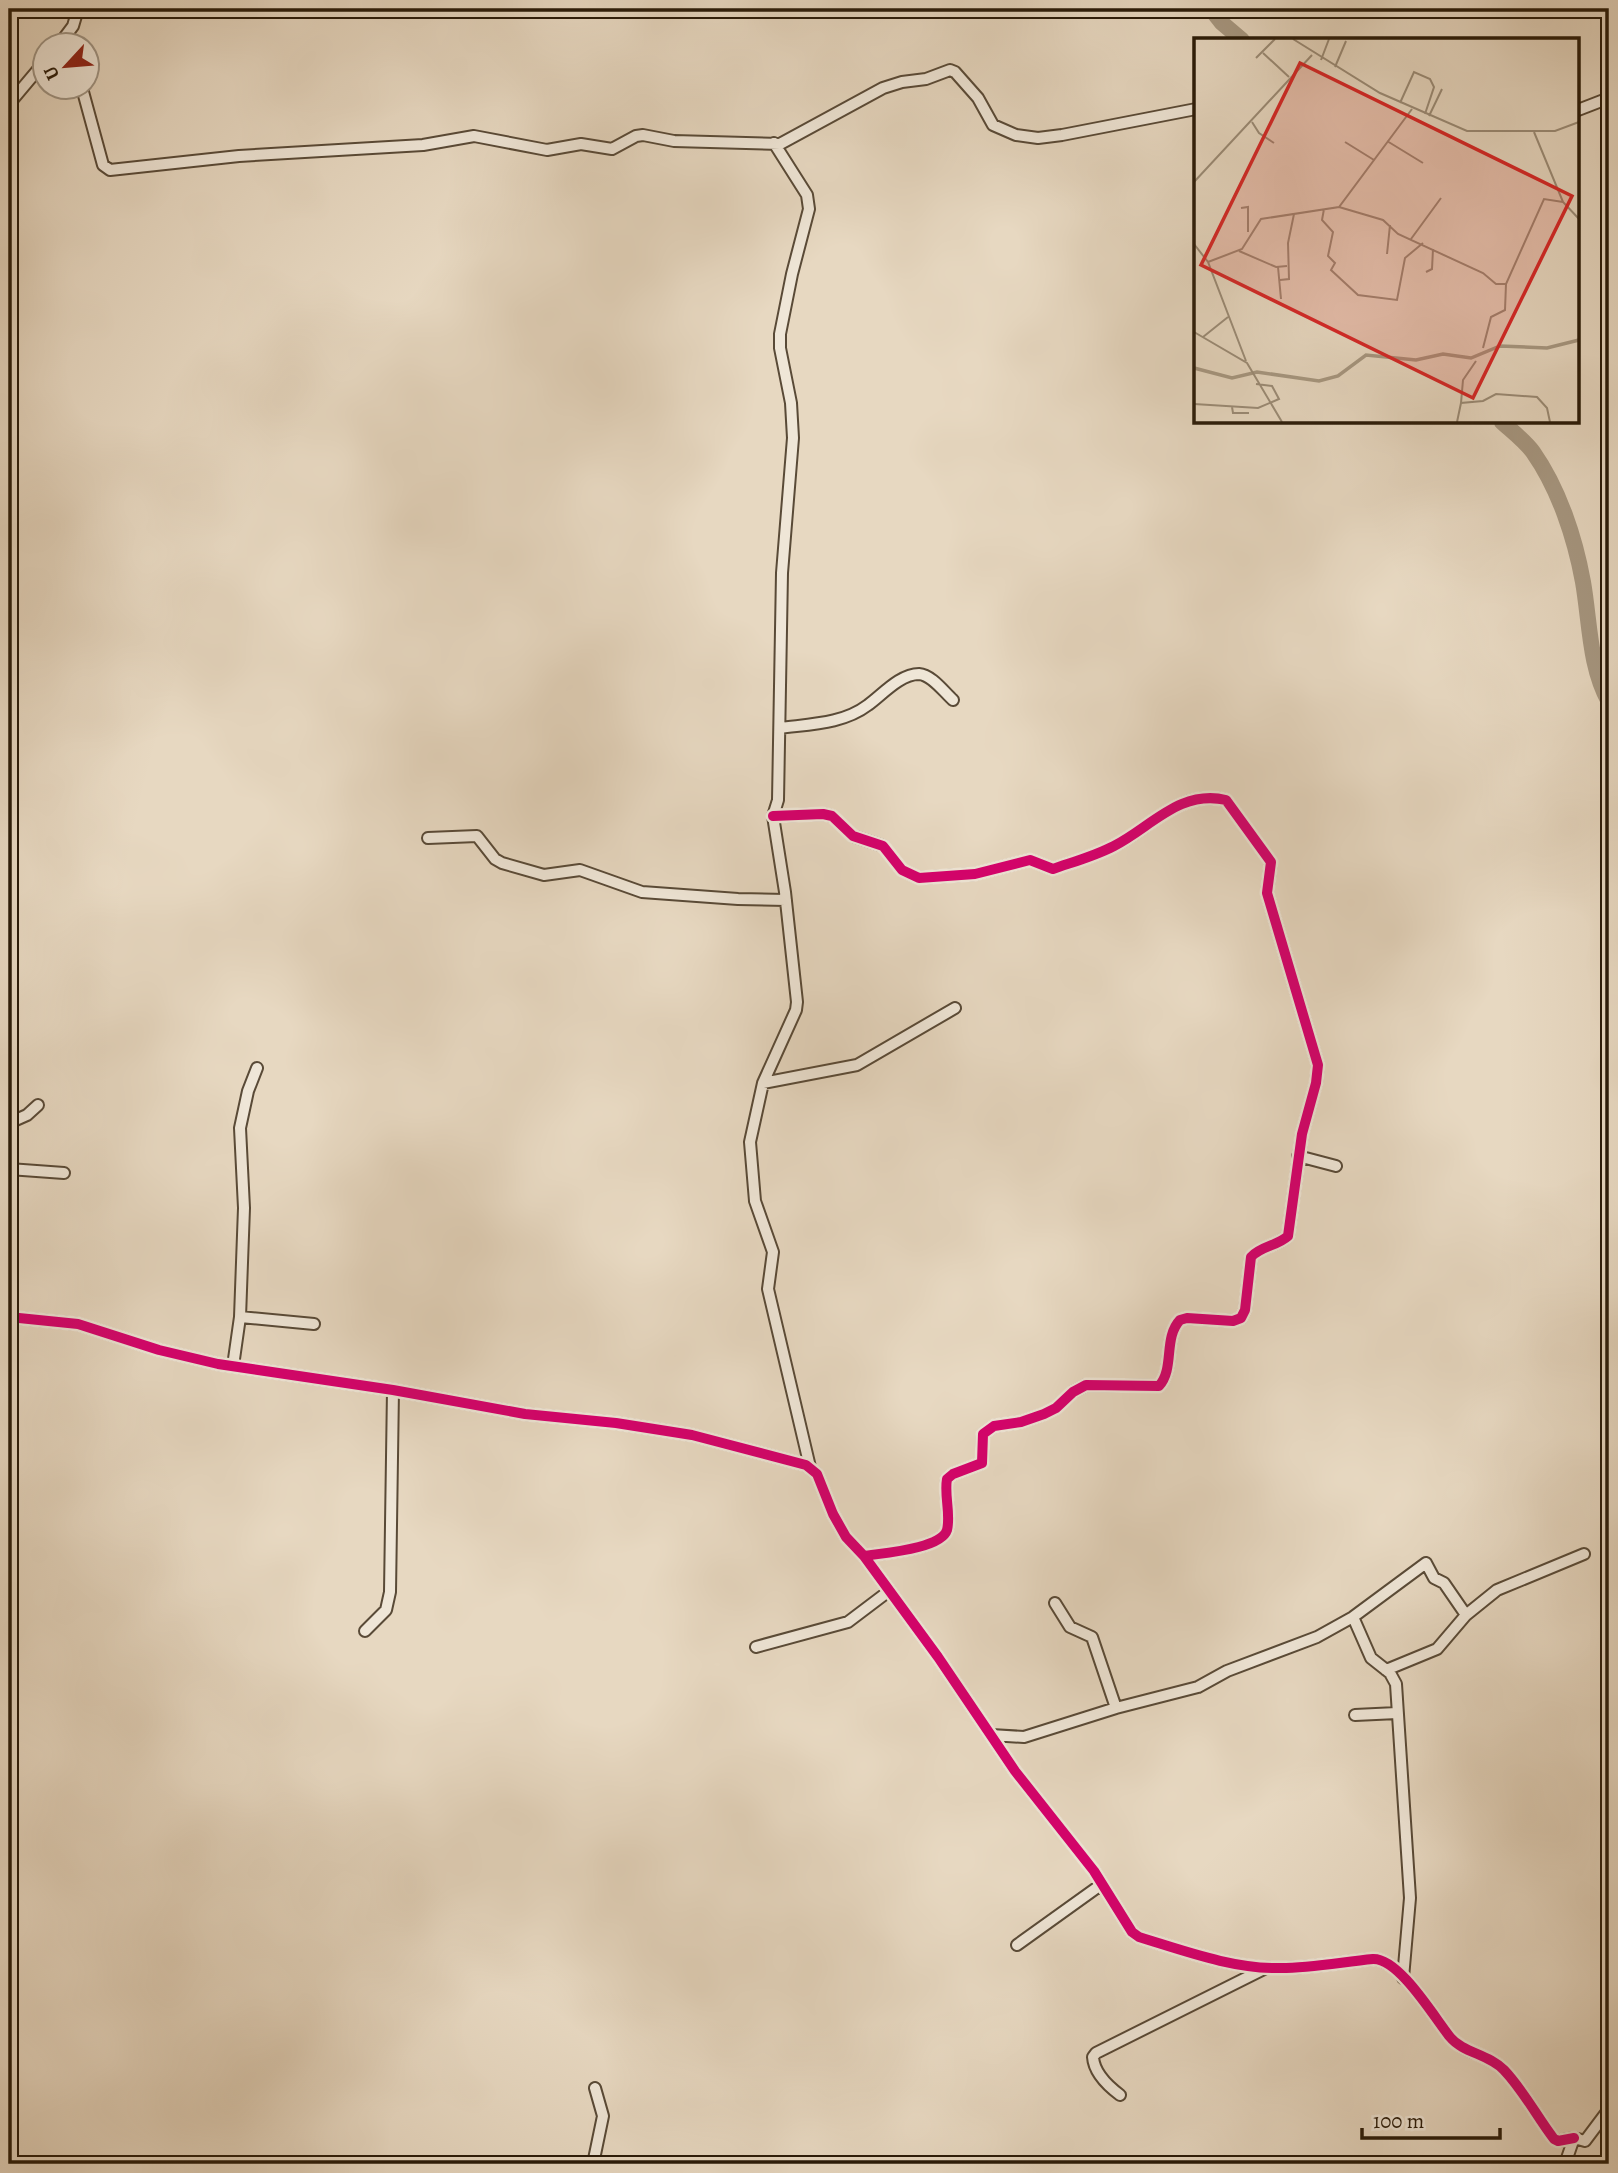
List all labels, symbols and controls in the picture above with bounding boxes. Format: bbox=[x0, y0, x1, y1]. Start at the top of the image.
north arrow bbox=[32, 32, 102, 102]
inset map bbox=[1194, 38, 1580, 424]
text: U bbox=[37, 61, 66, 84]
scale bar bbox=[1362, 2096, 1501, 2140]
text: 100 m bbox=[1373, 2107, 1424, 2135]

